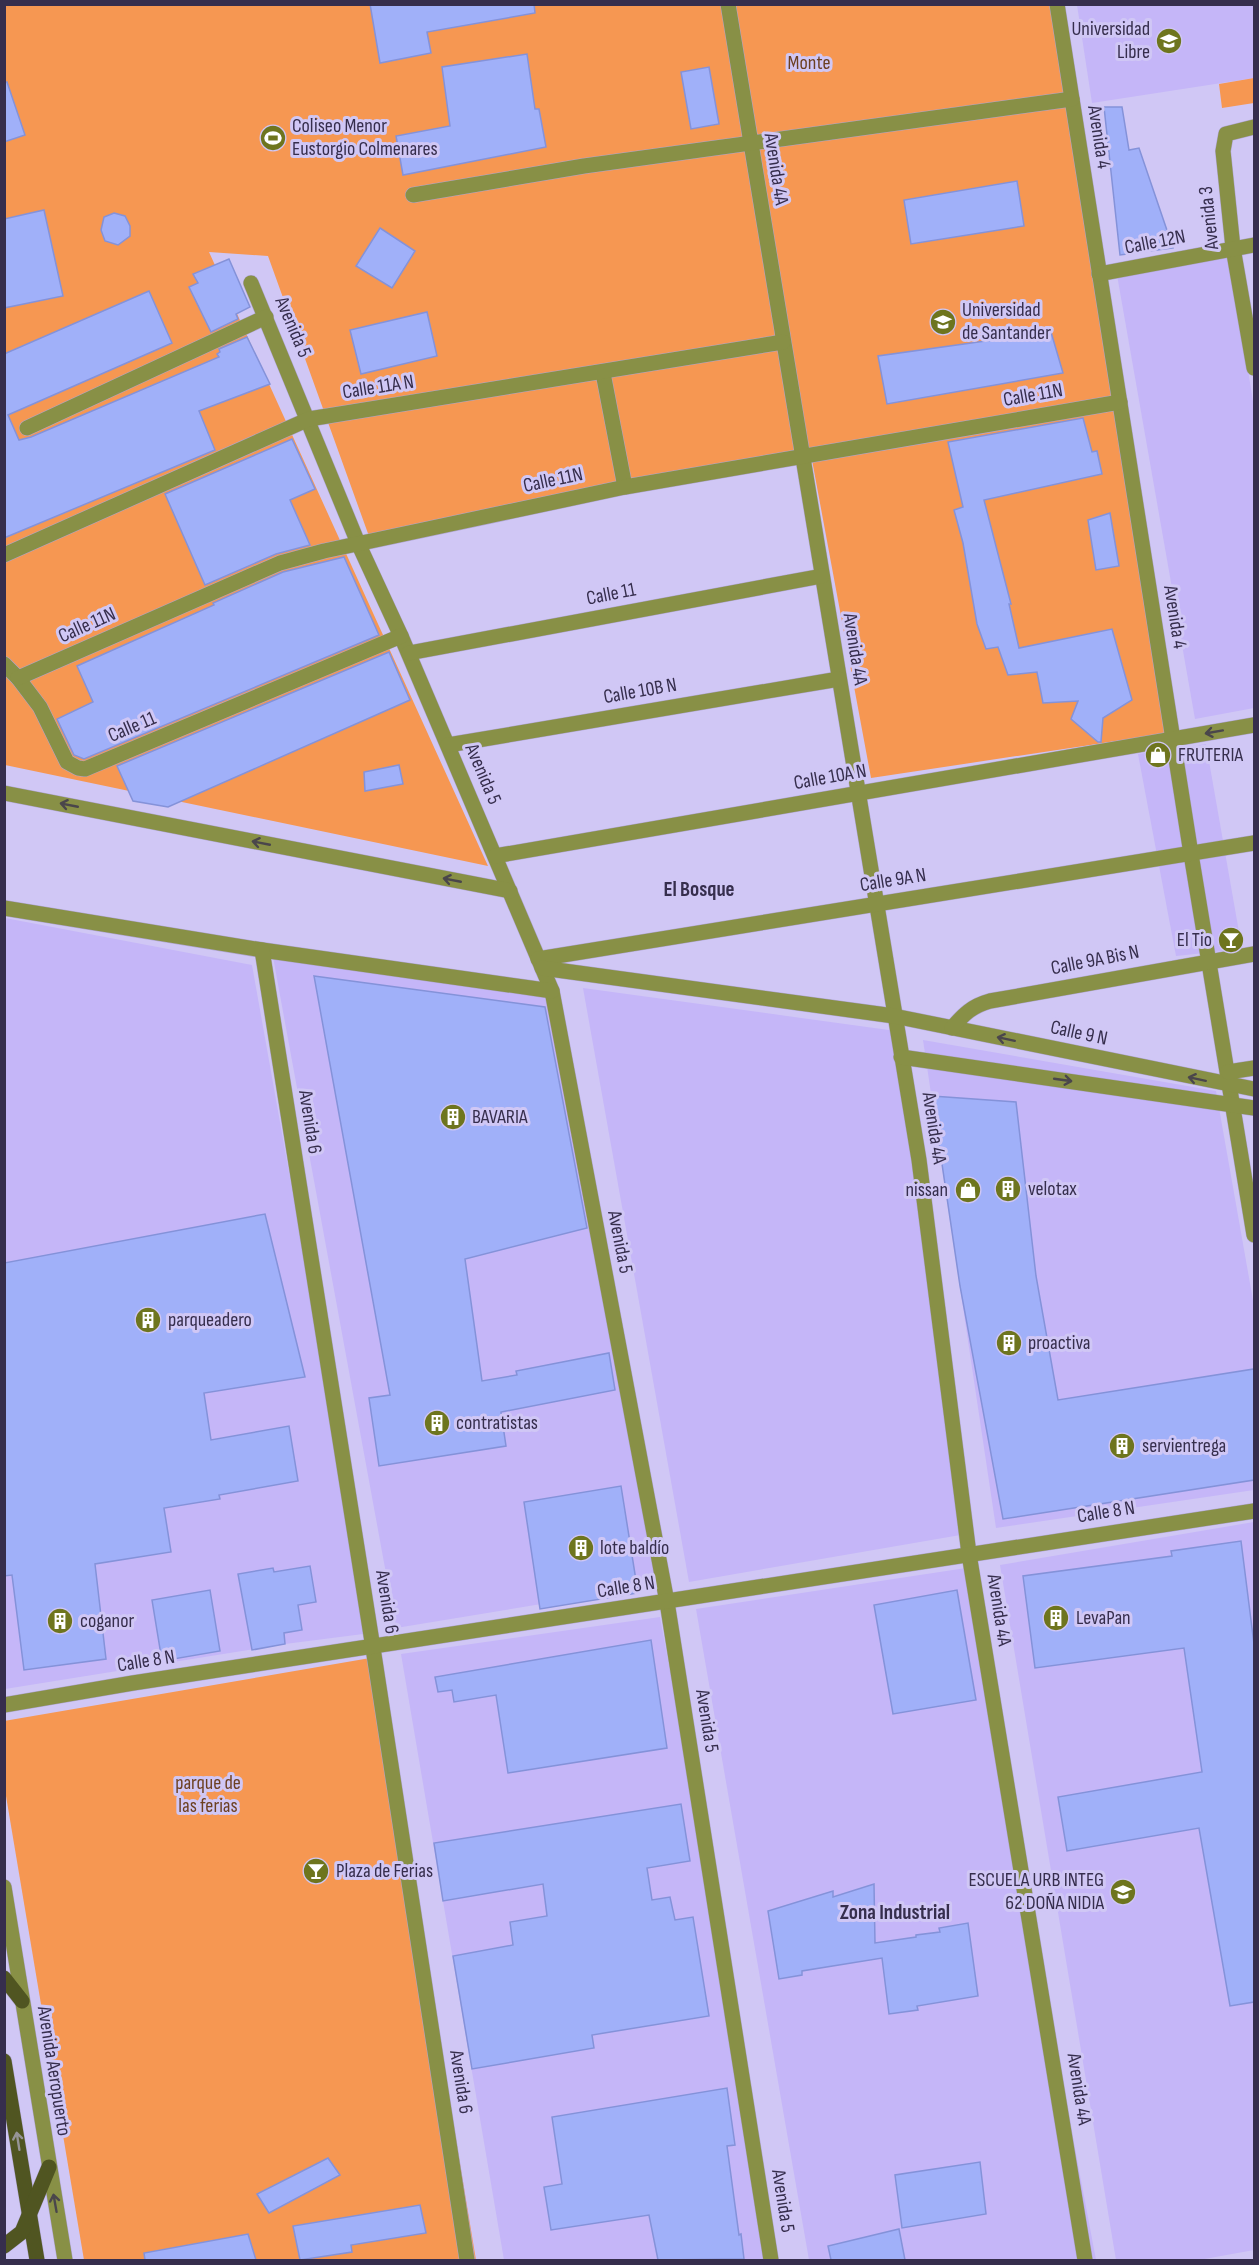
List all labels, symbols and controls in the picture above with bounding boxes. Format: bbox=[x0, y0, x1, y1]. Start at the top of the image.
place label: Universidad Libre bbox=[1071, 17, 1150, 64]
school or university icon: Universidad Libre bbox=[1154, 26, 1184, 56]
park label: Monte bbox=[788, 51, 830, 75]
street label: Avenida 4 bbox=[1082, 103, 1116, 170]
place label: Coliseo Menor Eustorgio Colmenares bbox=[292, 114, 438, 161]
sports icon: Coliseo Menor Eustorgio Colmenares bbox=[258, 123, 288, 153]
street label: Avenida 4A bbox=[758, 130, 794, 207]
street label: Avenida 3 bbox=[1194, 185, 1224, 252]
street label: Calle 12N bbox=[1123, 224, 1187, 260]
street label: Avenida 5 bbox=[269, 292, 316, 361]
place label: Universidad de Santander bbox=[962, 298, 1051, 345]
school or university icon: Universidad de Santander bbox=[928, 307, 958, 337]
street label: Calle 11A N bbox=[341, 370, 415, 404]
street label: Calle 11N bbox=[1001, 378, 1065, 412]
street label: Calle 11N bbox=[521, 462, 585, 498]
street label: Calle 11 bbox=[584, 577, 638, 611]
street label: Avenida 4 bbox=[1158, 583, 1192, 650]
street label: Calle 11N bbox=[55, 602, 119, 648]
street label: Avenida 4A bbox=[837, 610, 873, 687]
street label: Calle 10B N bbox=[602, 673, 678, 709]
street label: Calle 11 bbox=[104, 706, 160, 748]
one-way arrow bbox=[1205, 727, 1224, 738]
street label: Avenida 5 bbox=[459, 739, 506, 808]
shop icon: FRUTERIA bbox=[1143, 740, 1173, 770]
place label: FRUTERIA bbox=[1178, 743, 1244, 767]
street label: Calle 10A N bbox=[792, 759, 868, 795]
one-way arrow bbox=[60, 799, 80, 810]
one-way arrow bbox=[251, 837, 271, 848]
street label: Calle 9A N bbox=[858, 863, 928, 897]
one-way arrow bbox=[443, 874, 462, 885]
district label: El Bosque bbox=[663, 877, 735, 902]
bar icon: El Tio bbox=[1216, 925, 1246, 955]
place label: El Tio bbox=[1177, 928, 1212, 952]
street label: Calle 9A Bis N bbox=[1049, 940, 1141, 980]
street label: Calle 9 N bbox=[1048, 1015, 1110, 1051]
one-way arrow bbox=[997, 1033, 1016, 1044]
one-way arrow bbox=[1188, 1073, 1207, 1084]
one-way arrow bbox=[1053, 1074, 1073, 1085]
street label: Avenida 6 bbox=[293, 1087, 327, 1156]
street label: Avenida 4A bbox=[916, 1089, 952, 1166]
building icon: BAVARIA bbox=[438, 1102, 468, 1132]
place label: BAVARIA bbox=[472, 1105, 528, 1129]
building icon: velotax bbox=[993, 1174, 1023, 1204]
shop icon: nissan bbox=[953, 1175, 983, 1205]
place label: velotax bbox=[1028, 1177, 1077, 1201]
place label: nissan bbox=[905, 1178, 948, 1202]
street label: Avenida 5 bbox=[602, 1208, 638, 1275]
building icon: parqueadero bbox=[133, 1305, 163, 1335]
place label: parqueadero bbox=[168, 1308, 252, 1332]
building icon: proactiva bbox=[994, 1328, 1024, 1358]
place label: proactiva bbox=[1028, 1331, 1091, 1355]
building icon: contratistas bbox=[422, 1408, 452, 1438]
place label: contratistas bbox=[456, 1411, 538, 1435]
building icon: servientrega bbox=[1107, 1431, 1137, 1461]
place label: servientrega bbox=[1142, 1434, 1226, 1458]
street label: Calle 8 N bbox=[1076, 1496, 1136, 1528]
building icon: lote baldío bbox=[566, 1533, 596, 1563]
place label: lote baldío bbox=[600, 1536, 669, 1560]
street label: Avenida 6 bbox=[370, 1567, 404, 1636]
street label: Calle 8 N bbox=[596, 1571, 656, 1603]
street label: Avenida 4A bbox=[981, 1571, 1017, 1648]
building icon: LevaPan bbox=[1041, 1603, 1071, 1633]
building icon: coganor bbox=[45, 1606, 75, 1636]
place label: LevaPan bbox=[1076, 1606, 1131, 1630]
place label: coganor bbox=[80, 1609, 134, 1633]
street label: Calle 8 N bbox=[116, 1645, 176, 1677]
street label: Avenida 5 bbox=[690, 1687, 724, 1754]
park label: parque de las ferias bbox=[175, 1771, 241, 1818]
bar icon: Plaza de Ferias bbox=[301, 1856, 331, 1886]
place label: Plaza de Ferias bbox=[336, 1859, 433, 1883]
place label: ESCUELA URB INTEG 62 DOÑA NIDIA bbox=[968, 1868, 1104, 1915]
school or university icon: ESCUELA URB INTEG 62 DOÑA NIDIA bbox=[1108, 1877, 1138, 1907]
district label: Zona Industrial bbox=[840, 1900, 950, 1925]
street label: Avenida Aeropuerto bbox=[32, 2003, 76, 2138]
street label: Avenida 6 bbox=[444, 2047, 478, 2116]
street label: Avenida 4A bbox=[1061, 2050, 1097, 2127]
one-way arrow bbox=[12, 2131, 23, 2151]
street label: Avenida 5 bbox=[766, 2167, 800, 2234]
one-way arrow bbox=[49, 2193, 60, 2213]

